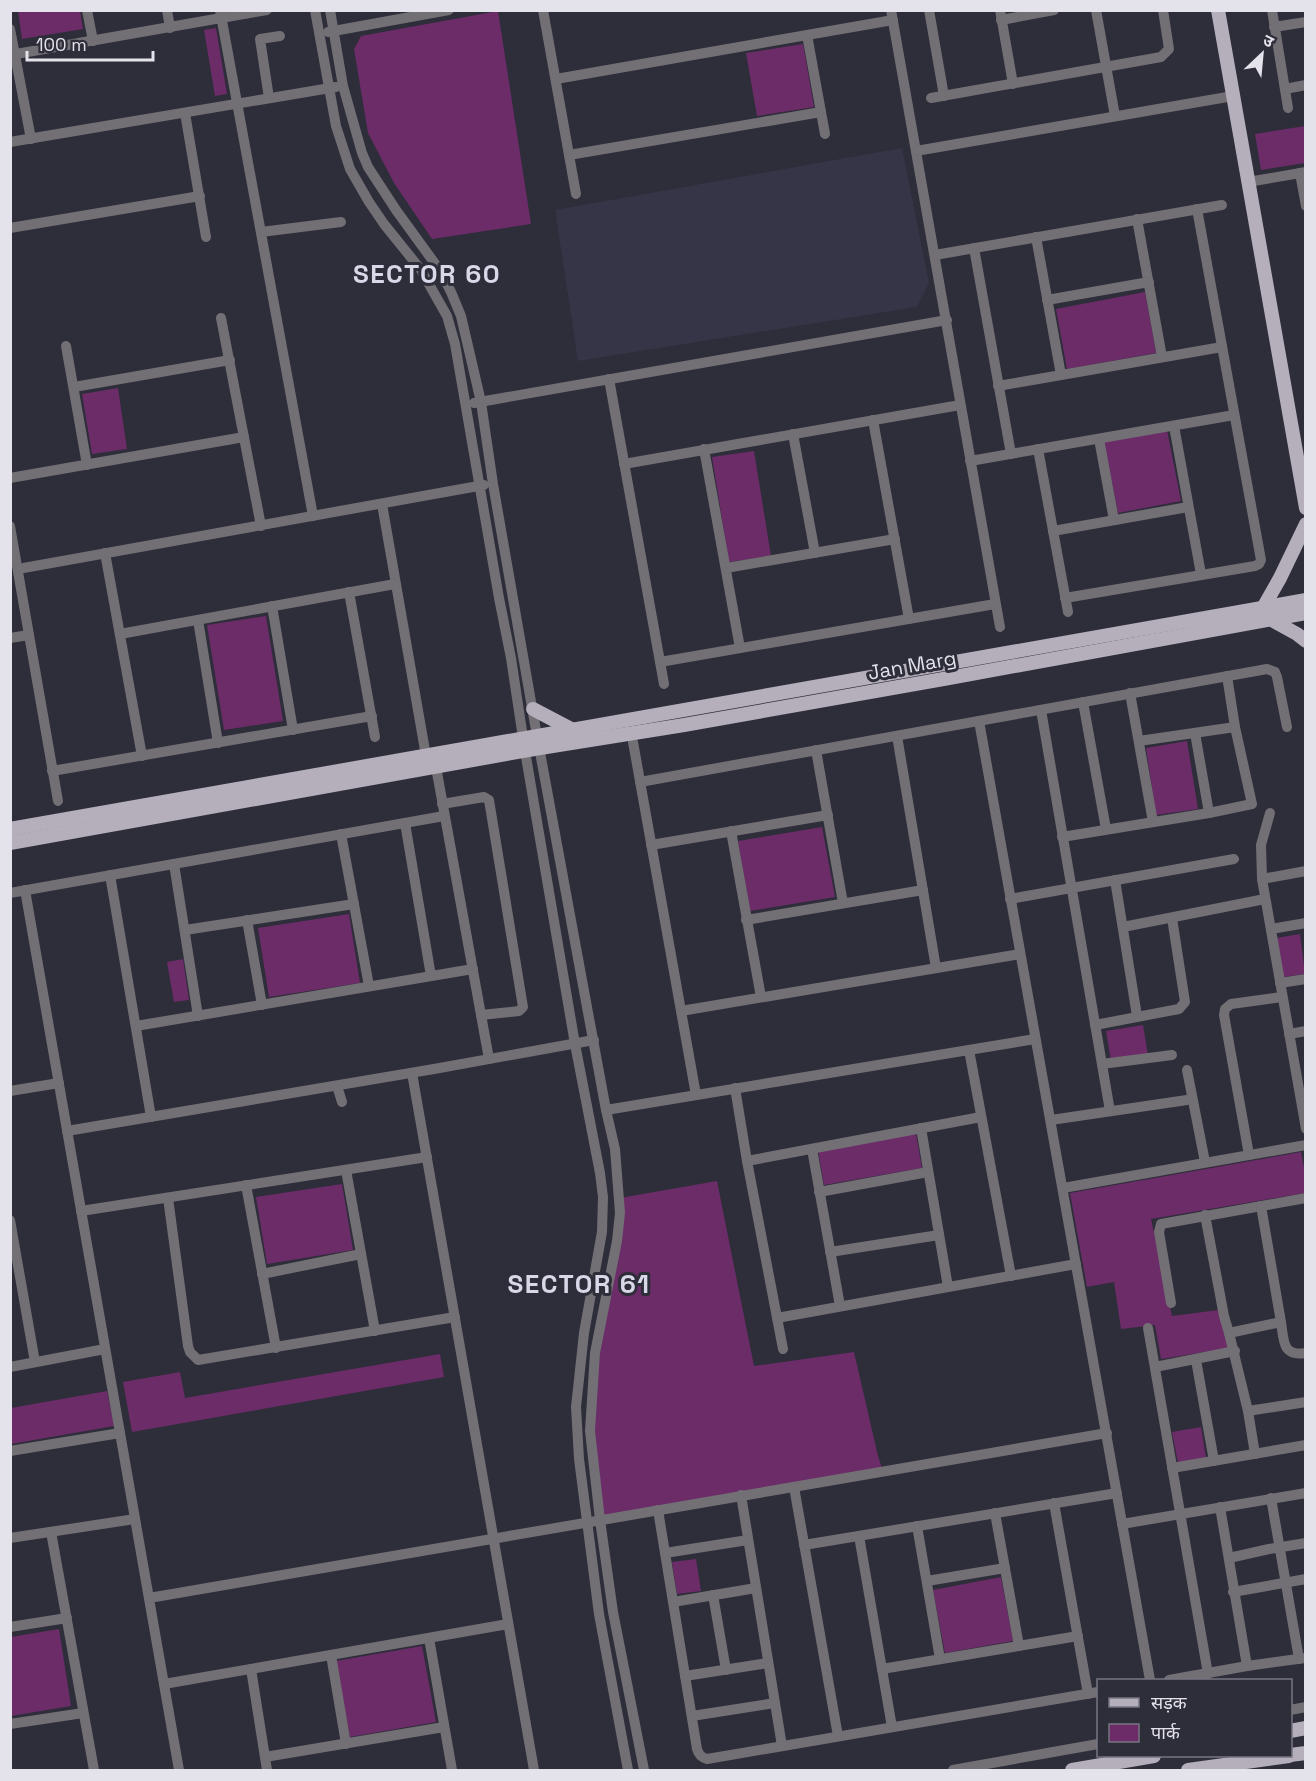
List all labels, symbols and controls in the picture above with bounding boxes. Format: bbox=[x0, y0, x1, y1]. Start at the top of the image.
scale bar bbox=[27, 24, 153, 62]
north arrow bbox=[1232, 24, 1292, 84]
text: उ bbox=[1260, 29, 1278, 53]
text: 100 m bbox=[36, 33, 87, 56]
district label: SECTOR 60 bbox=[353, 257, 501, 291]
street label: Jan Marg bbox=[866, 644, 958, 686]
district label: SECTOR 61 bbox=[508, 1267, 650, 1301]
legend bbox=[1097, 1679, 1292, 1757]
text: सड़क bbox=[1151, 1691, 1188, 1714]
text: पार्क bbox=[1151, 1721, 1181, 1744]

